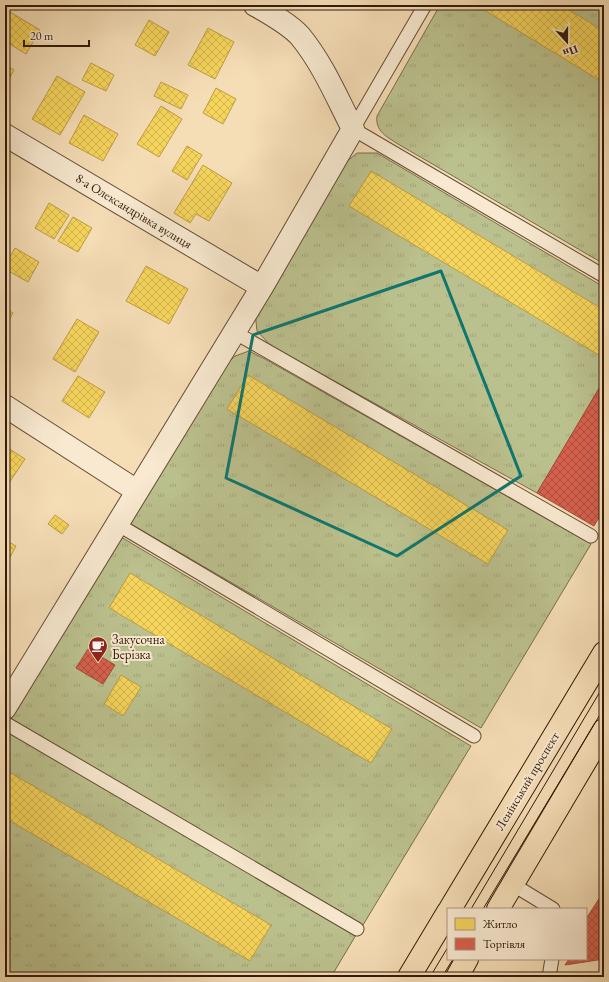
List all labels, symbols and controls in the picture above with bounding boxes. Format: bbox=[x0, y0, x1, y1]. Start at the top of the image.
scale bar bbox=[24, 22, 89, 48]
north arrow bbox=[547, 22, 587, 62]
text: 20 m bbox=[30, 28, 54, 44]
text: Пн bbox=[560, 42, 580, 61]
street label: 8-а Олександрівка вулиця bbox=[73, 169, 196, 253]
place label: Закусочна Берізка bbox=[112, 631, 165, 663]
cafe icon: Закусочна Берізка bbox=[87, 635, 109, 663]
street label: Ленінський проспект bbox=[491, 728, 563, 833]
legend bbox=[447, 908, 587, 960]
text: Житло bbox=[482, 916, 518, 932]
text: Торгівля bbox=[483, 936, 526, 952]

